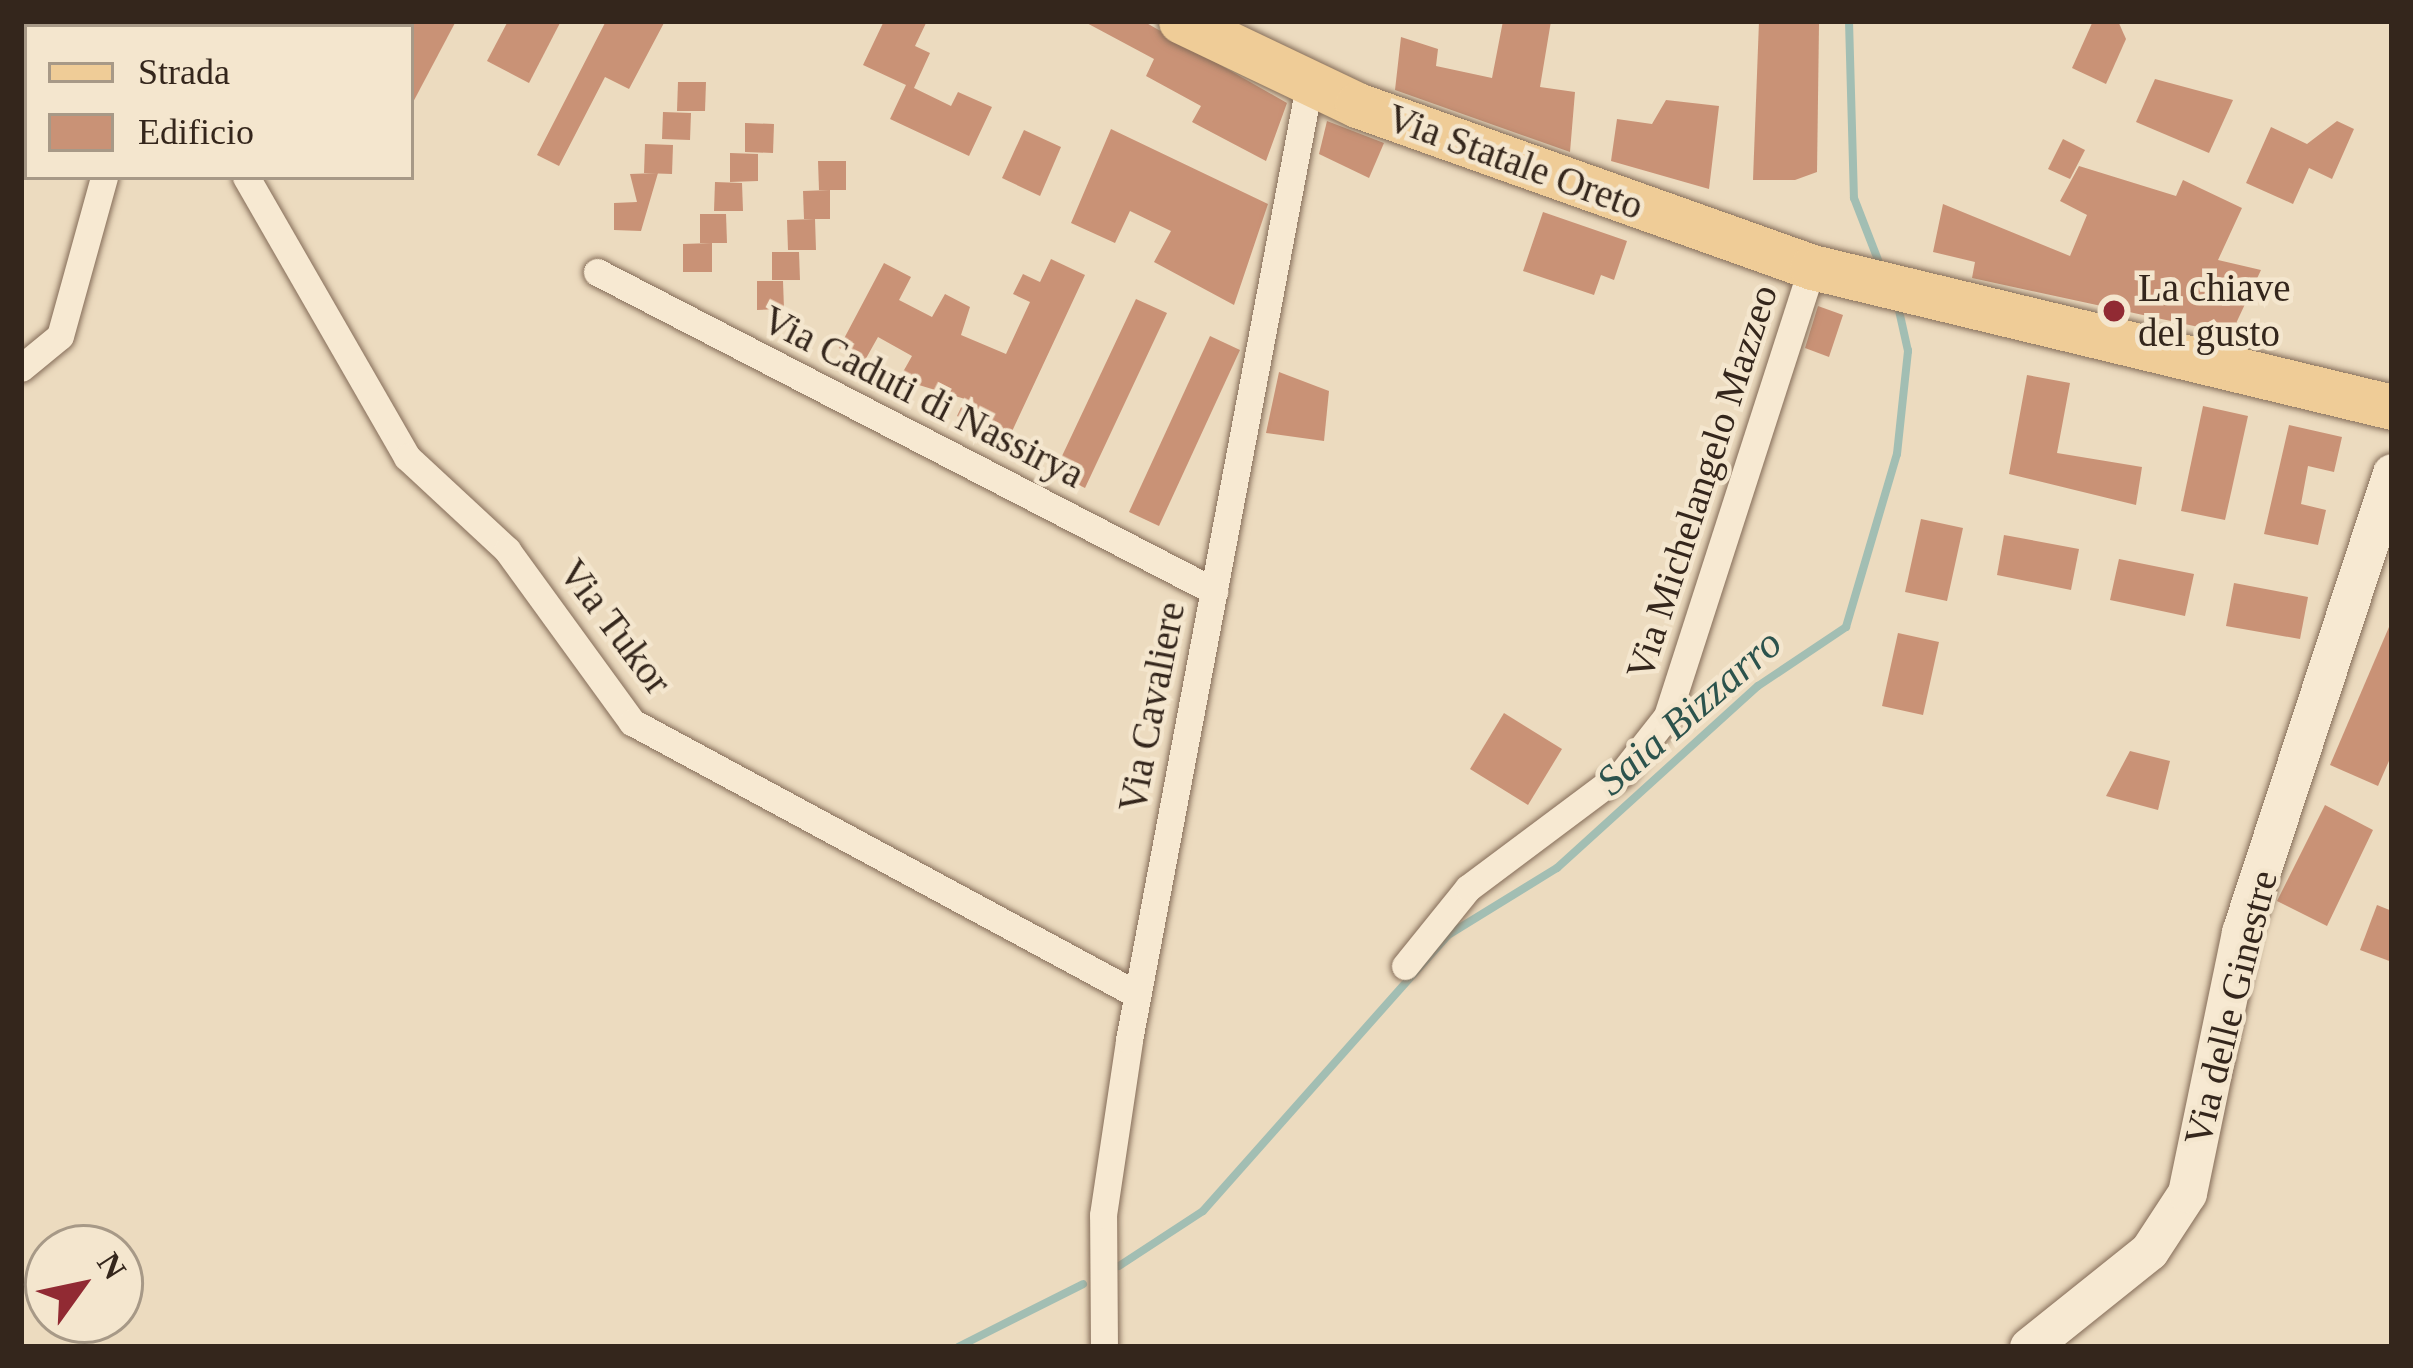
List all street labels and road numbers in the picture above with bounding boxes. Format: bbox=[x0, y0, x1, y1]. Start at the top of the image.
street label: Via Statale Oreto bbox=[1381, 94, 1649, 230]
street label: Via Michelangelo Mazzeo bbox=[1616, 279, 1788, 685]
street label: Via Caduti di Nassirya bbox=[755, 296, 1091, 498]
street label: Via Tukor bbox=[549, 550, 681, 704]
street label: Via Cavaliere bbox=[1109, 598, 1195, 816]
street label: Via delle Ginestre bbox=[2174, 866, 2288, 1150]

